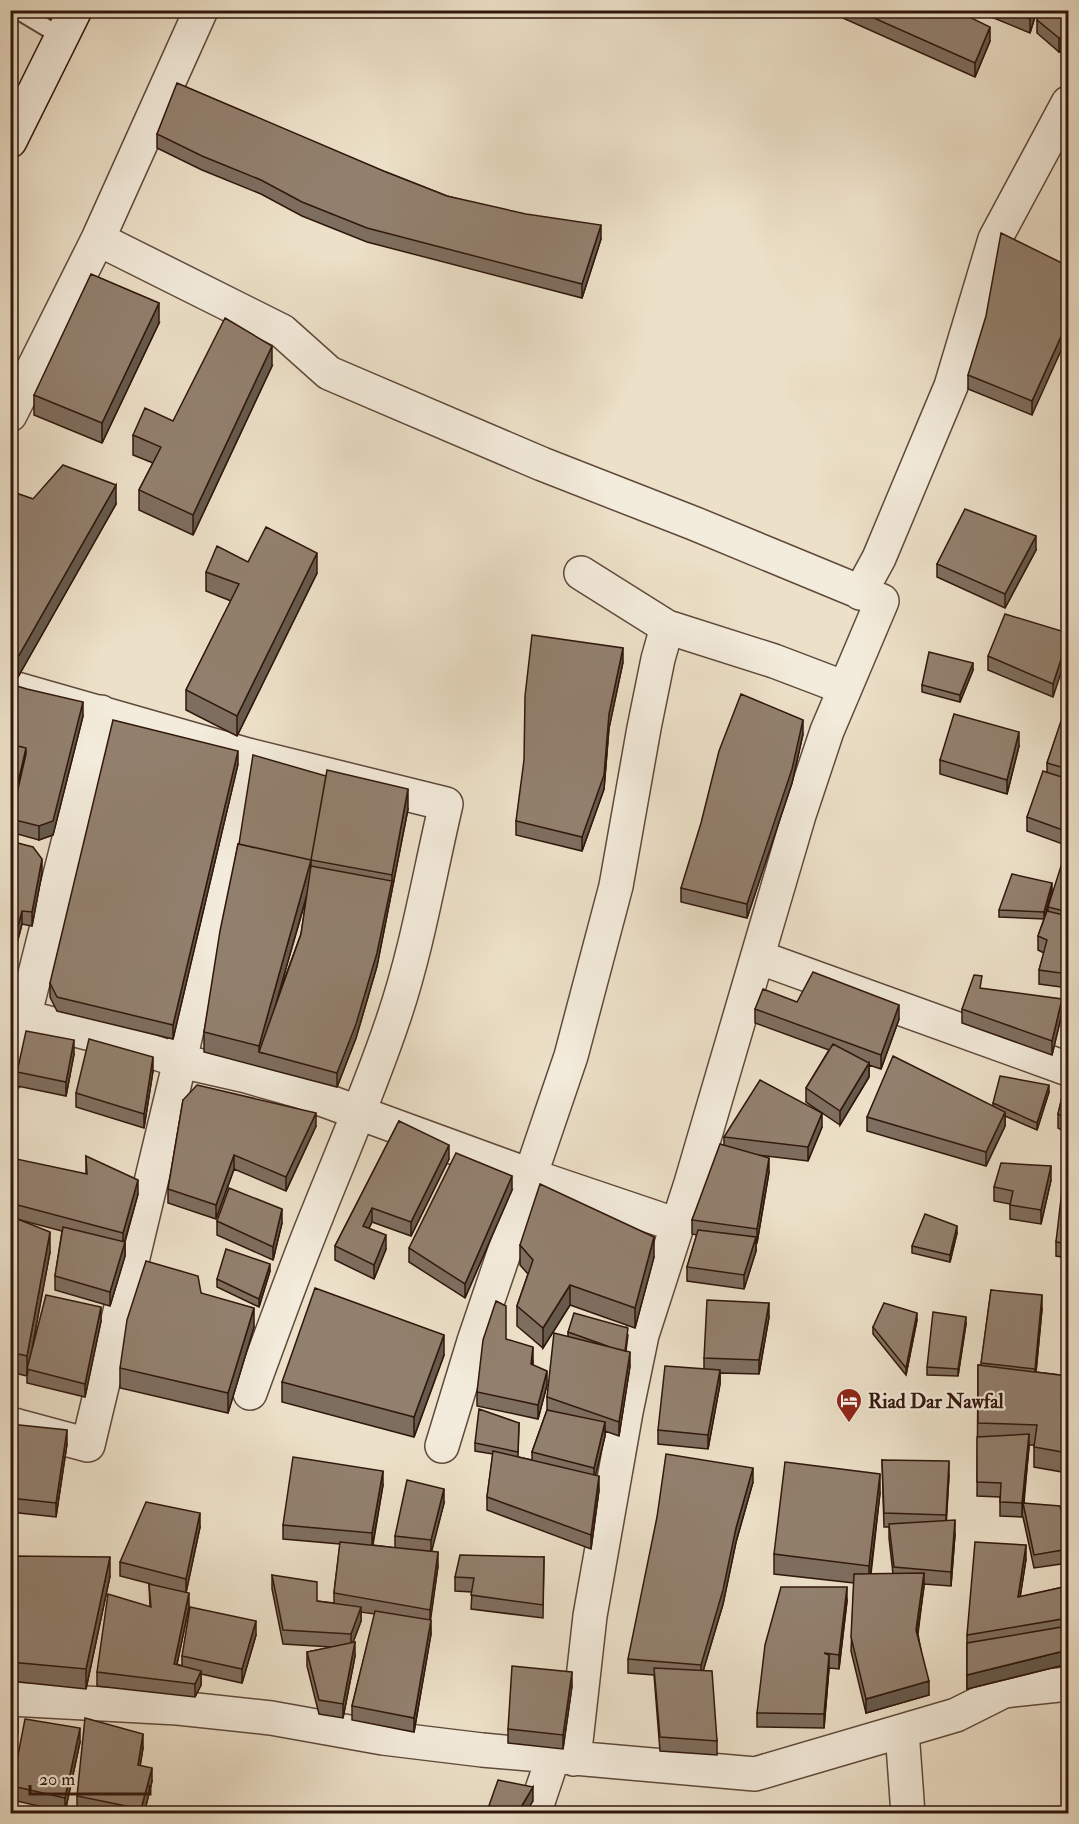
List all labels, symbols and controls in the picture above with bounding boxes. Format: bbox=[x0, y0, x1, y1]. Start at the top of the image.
hotel icon: Riad Dar Nawfal bbox=[834, 1386, 864, 1424]
place label: Riad Dar Nawfal bbox=[868, 1389, 1005, 1414]
scale bar bbox=[30, 1758, 150, 1796]
text: 20 m bbox=[39, 1768, 75, 1791]

